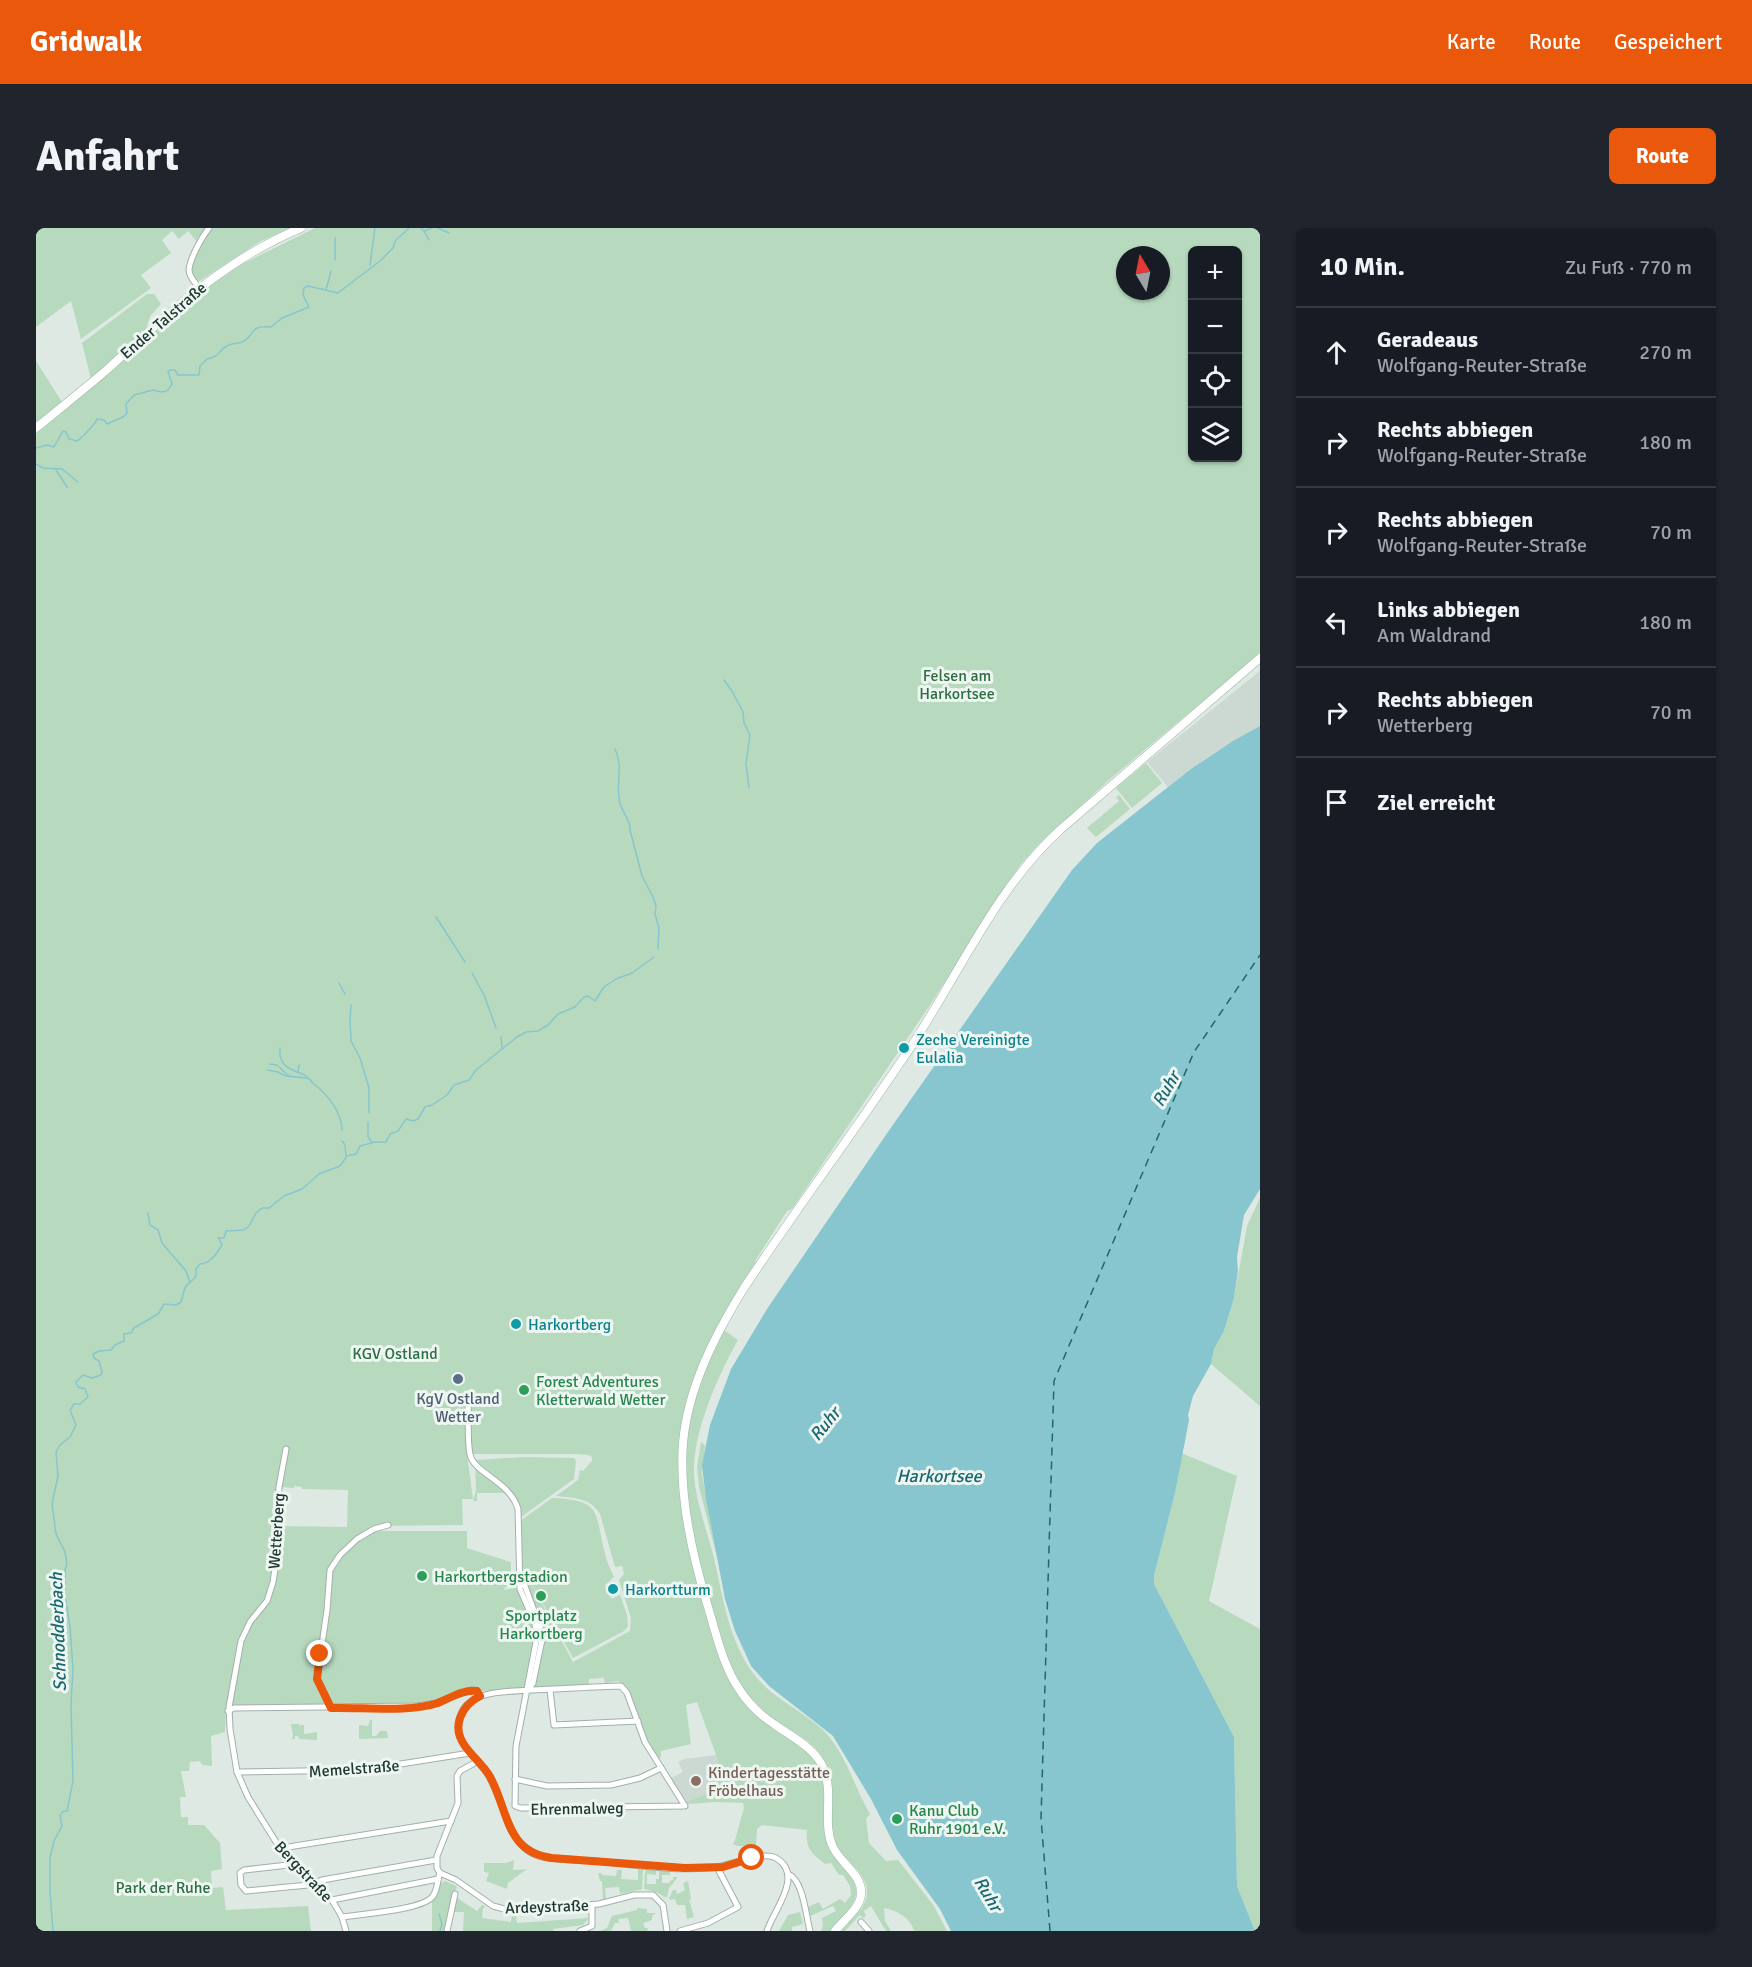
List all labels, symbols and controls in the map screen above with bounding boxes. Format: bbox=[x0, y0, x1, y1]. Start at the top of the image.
text: Gridwalk bbox=[30, 25, 142, 59]
text: Karte bbox=[1447, 29, 1496, 55]
text: Route bbox=[1529, 29, 1581, 55]
text: Gespeichert bbox=[1614, 29, 1722, 55]
button: Route bbox=[1609, 128, 1716, 184]
text: Anfahrt bbox=[36, 131, 179, 182]
north arrow bbox=[1116, 246, 1170, 300]
map controls bbox=[1188, 246, 1242, 462]
button: + bbox=[1188, 246, 1242, 300]
text: 10 Min. bbox=[1320, 251, 1405, 283]
text: Zu Fuß · 770 m bbox=[1565, 255, 1692, 280]
street label: Ender Talstraße bbox=[116, 278, 211, 364]
button: − bbox=[1188, 300, 1242, 354]
text: Geradeaus bbox=[1377, 326, 1478, 353]
icon: ahead bbox=[1320, 336, 1353, 369]
text: 270 m bbox=[1639, 340, 1692, 365]
text: Wolfgang-Reuter-Straße bbox=[1377, 353, 1587, 378]
button: locate bbox=[1188, 354, 1242, 408]
button: layers bbox=[1188, 408, 1242, 462]
text: Rechts abbiegen bbox=[1377, 416, 1533, 443]
icon: right bbox=[1320, 426, 1353, 459]
text: 180 m bbox=[1639, 430, 1692, 455]
text: Wolfgang-Reuter-Straße bbox=[1377, 443, 1587, 468]
text: Rechts abbiegen bbox=[1377, 506, 1533, 533]
icon: right bbox=[1320, 516, 1353, 549]
text: 70 m bbox=[1650, 520, 1692, 545]
text: Wolfgang-Reuter-Straße bbox=[1377, 533, 1587, 558]
text: Links abbiegen bbox=[1377, 596, 1520, 623]
icon: left bbox=[1320, 606, 1353, 639]
text: 180 m bbox=[1639, 610, 1692, 635]
text: Am Waldrand bbox=[1377, 623, 1491, 648]
park label: Felsen am Harkortsee bbox=[919, 666, 995, 704]
text: Rechts abbiegen bbox=[1377, 686, 1533, 713]
icon: right bbox=[1320, 696, 1353, 729]
text: 70 m bbox=[1650, 700, 1692, 725]
text: Wetterberg bbox=[1377, 713, 1473, 738]
icon: arrive bbox=[1320, 786, 1353, 819]
text: Ziel erreicht bbox=[1377, 789, 1495, 816]
place label: Zeche Vereinigte Eulalia bbox=[916, 1030, 1030, 1068]
marker: Zeche Vereinigte Eulalia bbox=[897, 1041, 911, 1055]
water label: Ruhr bbox=[1147, 1066, 1186, 1110]
place label: Harkortberg bbox=[528, 1315, 611, 1335]
marker: Harkortberg bbox=[509, 1317, 523, 1331]
park label: KGV Ostland bbox=[352, 1344, 438, 1364]
marker: KgV Ostland Wetter bbox=[451, 1372, 465, 1386]
place label: Forest Adventures Kletterwald Wetter bbox=[536, 1372, 666, 1410]
marker: Forest Adventures Kletterwald Wetter bbox=[517, 1383, 531, 1397]
place label: KgV Ostland Wetter bbox=[416, 1389, 500, 1427]
water label: Ruhr bbox=[805, 1401, 847, 1445]
water label: Harkortsee bbox=[896, 1465, 983, 1487]
street label: Wetterberg bbox=[264, 1492, 290, 1570]
place label: Harkortbergstadion bbox=[434, 1567, 568, 1587]
marker: Harkortbergstadion bbox=[415, 1569, 429, 1583]
water label: Schnodderbach bbox=[45, 1571, 71, 1692]
place label: Harkortturm bbox=[625, 1580, 711, 1600]
marker: Harkortturm bbox=[606, 1582, 620, 1596]
marker: Sportplatz Harkortberg bbox=[534, 1589, 548, 1603]
place label: Sportplatz Harkortberg bbox=[499, 1606, 583, 1644]
route end bbox=[306, 1640, 332, 1666]
street label: Memelstraße bbox=[308, 1756, 400, 1782]
place label: Kindertagesstätte Fröbelhaus bbox=[708, 1763, 830, 1801]
marker: Kindertagesstätte Fröbelhaus bbox=[689, 1774, 703, 1788]
street label: Ehrenmalweg bbox=[530, 1798, 624, 1820]
place label: Kanu Club Ruhr 1901 e.V. bbox=[909, 1801, 1006, 1839]
marker: Kanu Club Ruhr 1901 e.V. bbox=[890, 1812, 904, 1826]
street label: Bergstraße bbox=[270, 1837, 337, 1906]
route start bbox=[738, 1844, 764, 1870]
water label: Ruhr bbox=[969, 1873, 1008, 1917]
park label: Park der Ruhe bbox=[116, 1878, 210, 1898]
street label: Ardeystraße bbox=[505, 1896, 589, 1918]

